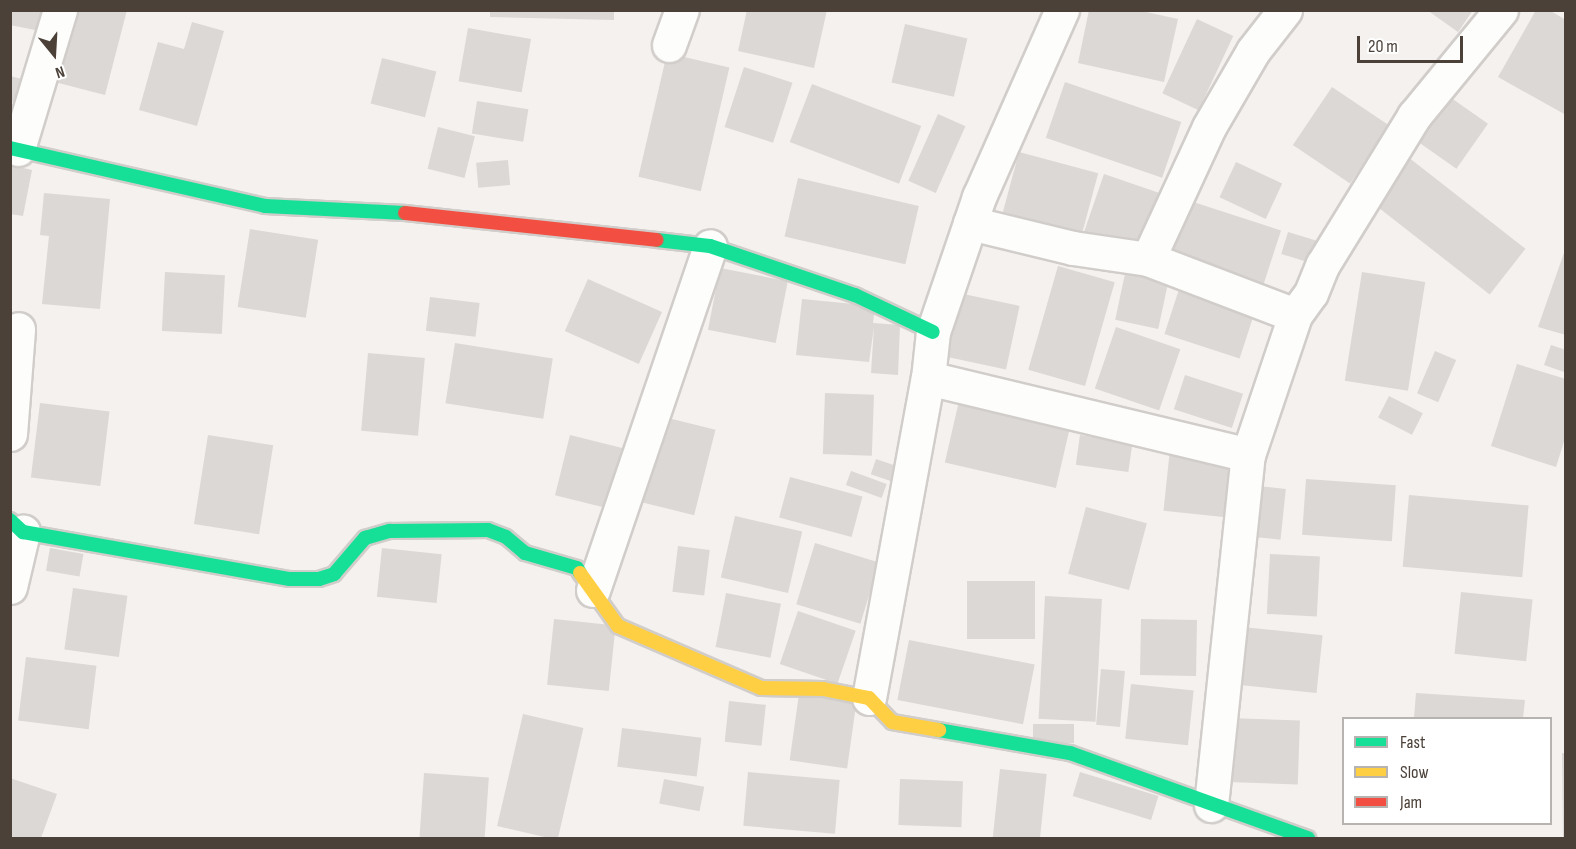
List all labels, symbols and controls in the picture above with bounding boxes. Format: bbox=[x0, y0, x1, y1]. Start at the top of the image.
north arrow bbox=[24, 24, 84, 84]
scale bar bbox=[1360, 24, 1466, 62]
text: 20 m bbox=[1368, 36, 1398, 57]
text: N bbox=[53, 61, 67, 82]
legend bbox=[1342, 717, 1552, 825]
text: Fast bbox=[1400, 732, 1425, 753]
text: Slow bbox=[1400, 762, 1429, 783]
text: Jam bbox=[1400, 792, 1422, 813]

